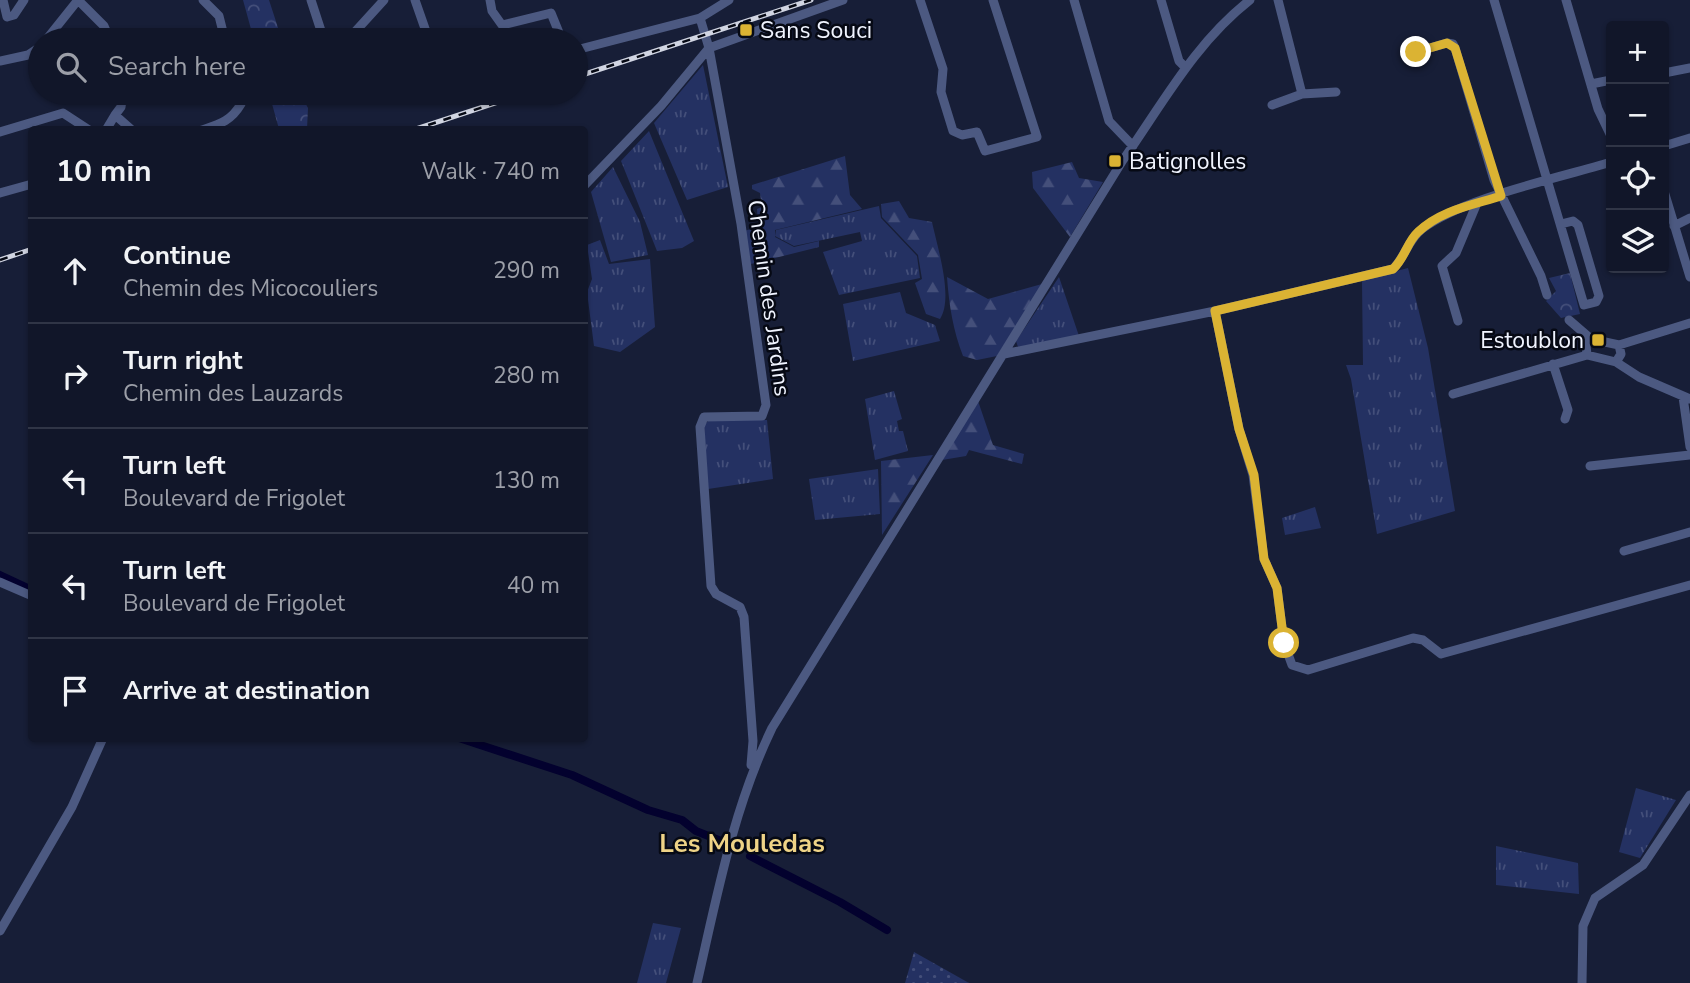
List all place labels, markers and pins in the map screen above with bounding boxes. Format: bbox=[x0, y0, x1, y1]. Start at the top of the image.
place label: Sans Souci bbox=[760, 15, 872, 46]
marker: Sans Souci bbox=[738, 22, 754, 38]
place label: Batignolles bbox=[1129, 146, 1246, 177]
marker: Batignolles bbox=[1107, 153, 1123, 169]
place label: Estoublon bbox=[1480, 325, 1584, 356]
marker: Estoublon bbox=[1590, 332, 1606, 348]

